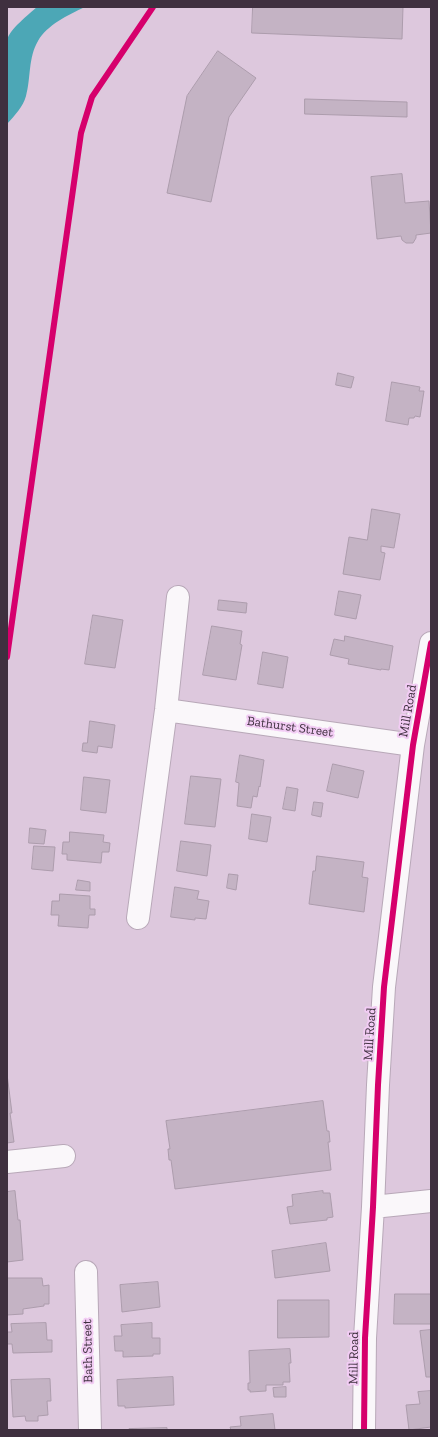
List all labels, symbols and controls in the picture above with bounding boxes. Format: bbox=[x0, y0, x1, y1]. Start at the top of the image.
street label: Mill Road bbox=[396, 684, 420, 738]
street label: Bathurst Street bbox=[246, 713, 334, 741]
street label: Mill Road bbox=[360, 1007, 380, 1061]
street label: Bath Street bbox=[80, 1319, 96, 1383]
street label: Mill Road bbox=[346, 1331, 362, 1385]

